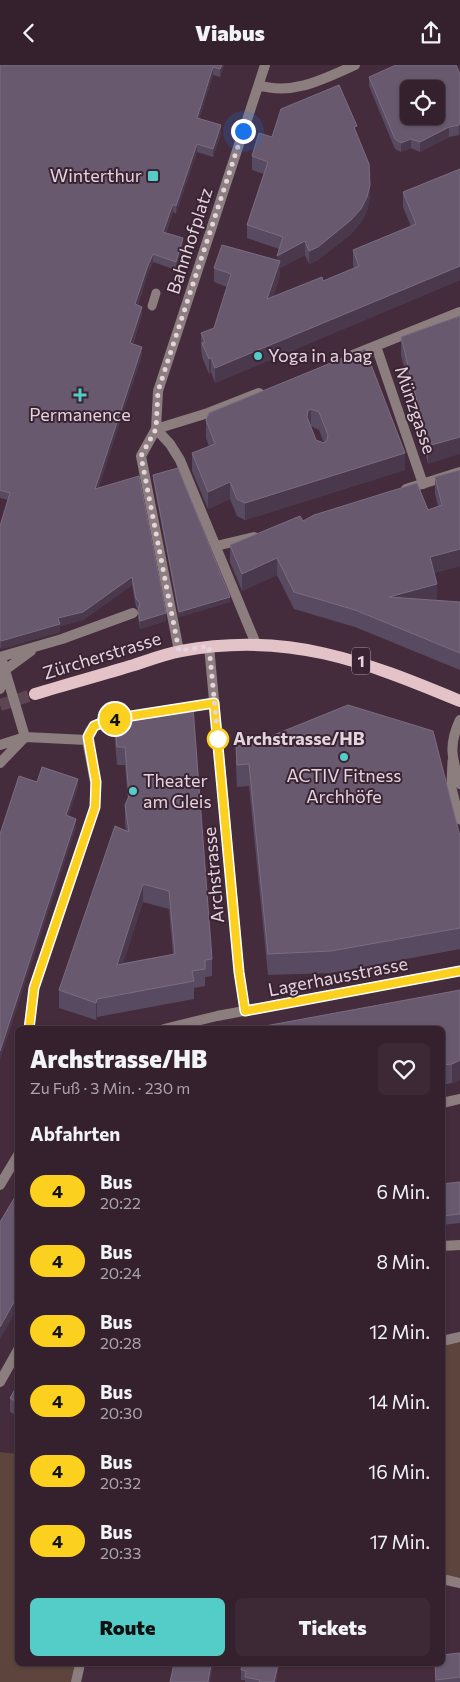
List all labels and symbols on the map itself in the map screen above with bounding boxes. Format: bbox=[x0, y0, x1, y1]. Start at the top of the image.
your location bbox=[231, 119, 256, 144]
place label: Winterthur bbox=[50, 164, 142, 186]
marker: Winterthur bbox=[146, 169, 160, 183]
street label: Bahnhofplatz bbox=[161, 185, 217, 297]
place label: Yoga in a bag bbox=[268, 344, 373, 366]
marker: Yoga in a bag bbox=[252, 350, 264, 362]
street label: Münzgasse bbox=[391, 363, 441, 456]
marker: Permanence bbox=[73, 388, 87, 402]
place label: Permanence bbox=[29, 403, 131, 425]
street label: Zürcherstrasse bbox=[40, 627, 163, 683]
road number: 1 bbox=[352, 647, 370, 675]
line badge: 4 bbox=[99, 703, 131, 735]
place label: Archstrasse/HB bbox=[233, 727, 365, 749]
marker: Archstrasse/HB bbox=[207, 728, 229, 750]
marker: ACTIV Fitness Archhöfe bbox=[338, 751, 350, 763]
place label: ACTIV Fitness Archhöfe bbox=[286, 764, 402, 807]
place label: Theater am Gleis bbox=[143, 769, 212, 812]
marker: Theater am Gleis bbox=[127, 785, 139, 797]
street label: Archstrasse bbox=[198, 826, 228, 924]
street label: Lagerhausstrasse bbox=[266, 952, 409, 1000]

